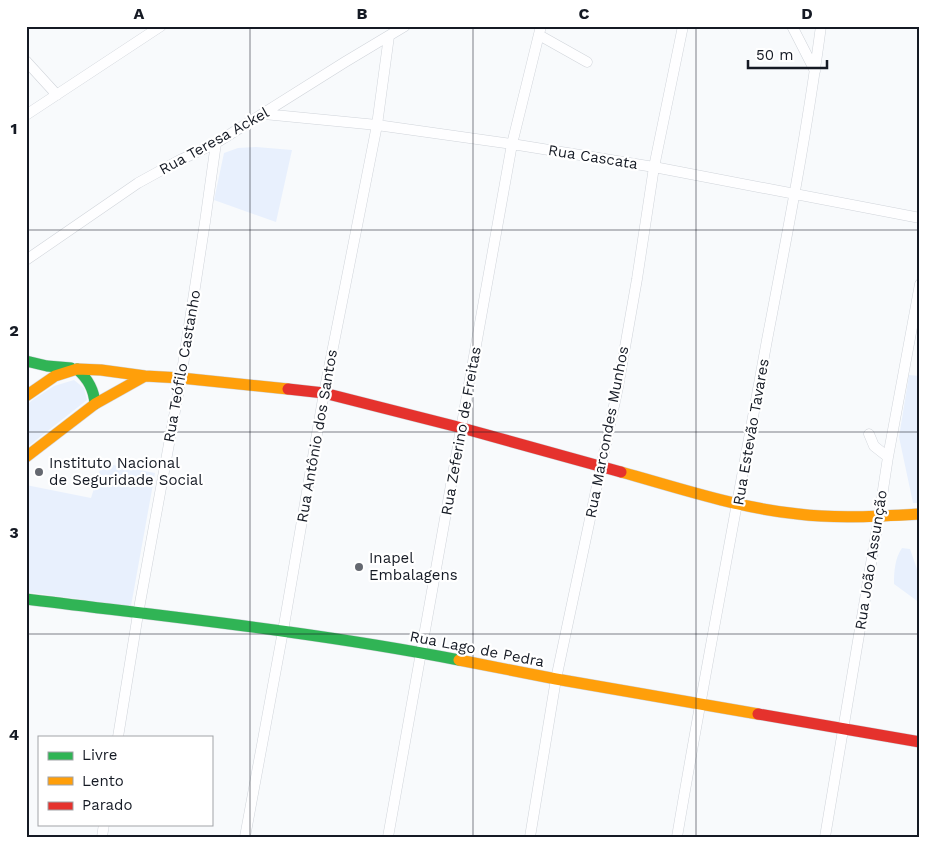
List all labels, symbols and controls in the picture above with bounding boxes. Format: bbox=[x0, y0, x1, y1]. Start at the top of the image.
text: A bbox=[134, 4, 145, 23]
text: B bbox=[357, 4, 368, 23]
text: C bbox=[579, 4, 590, 23]
text: D bbox=[801, 4, 813, 23]
scale bar bbox=[748, 38, 827, 70]
text: 50 m bbox=[756, 46, 793, 64]
street label: Rua Teresa Ackel bbox=[156, 103, 272, 179]
text: 1 bbox=[11, 119, 17, 138]
street label: Rua Cascata bbox=[547, 141, 640, 173]
street label: Rua Teófilo Castanho bbox=[160, 288, 204, 444]
text: 2 bbox=[9, 321, 19, 340]
street label: Rua Marcondes Munhos bbox=[582, 344, 633, 519]
street label: Rua Zeferino de Freitas bbox=[437, 345, 485, 517]
street label: Rua Antônio dos Santos bbox=[293, 348, 341, 524]
street label: Rua Estevão Tavares bbox=[729, 357, 773, 507]
place label: Instituto Nacional de Seguridade Social bbox=[49, 454, 203, 489]
marker: Instituto Nacional de Seguridade Social bbox=[33, 466, 45, 478]
street label: Rua João Assunção bbox=[851, 489, 891, 631]
text: 3 bbox=[9, 523, 19, 542]
place label: Inapel Embalagens bbox=[369, 549, 458, 584]
marker: Inapel Embalagens bbox=[353, 561, 365, 573]
street label: Rua Lago de Pedra bbox=[408, 627, 546, 671]
text: 4 bbox=[9, 725, 19, 744]
legend bbox=[38, 736, 212, 826]
text: Livre bbox=[82, 746, 117, 764]
text: Lento bbox=[82, 772, 124, 790]
text: Parado bbox=[82, 796, 132, 814]

